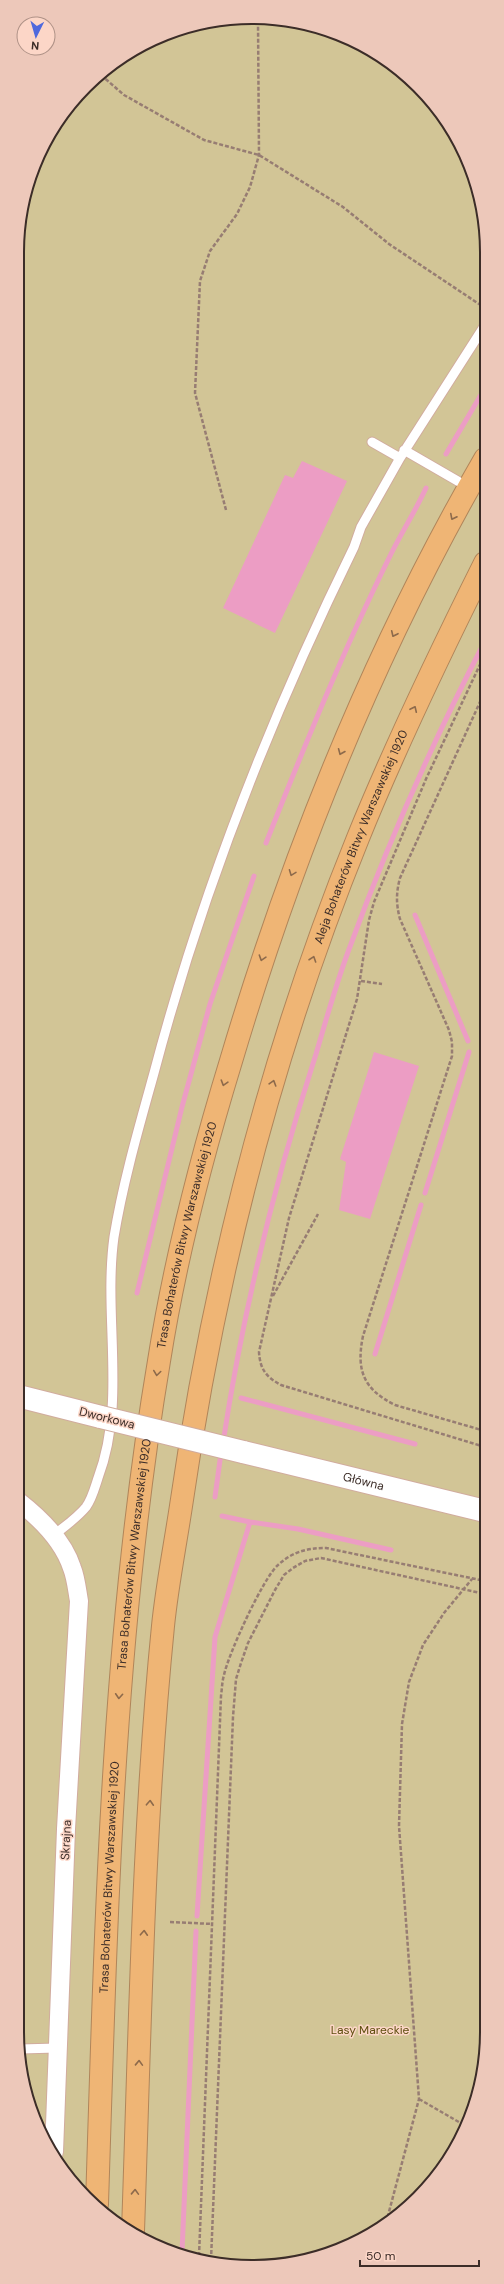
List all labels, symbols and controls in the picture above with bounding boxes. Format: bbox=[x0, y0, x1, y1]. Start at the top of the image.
north arrow bbox=[16, 16, 56, 56]
text: N bbox=[31, 39, 40, 53]
one-way arrow bbox=[450, 513, 458, 521]
one-way arrow bbox=[391, 629, 399, 637]
one-way arrow bbox=[409, 706, 417, 713]
street label: Aleja Bohaterów Bitwy Warszawskiej 1920 bbox=[310, 727, 412, 946]
one-way arrow bbox=[338, 748, 346, 756]
one-way arrow bbox=[289, 868, 297, 876]
one-way arrow bbox=[258, 955, 267, 962]
one-way arrow bbox=[308, 956, 316, 963]
one-way arrow bbox=[220, 1079, 229, 1086]
one-way arrow bbox=[268, 1079, 277, 1086]
street label: Trasa Bohaterów Bitwy Warszawskiej 1920 bbox=[153, 1120, 221, 1350]
one-way arrow bbox=[153, 1370, 162, 1376]
street label: Dworkowa bbox=[78, 1403, 136, 1433]
street label: Trasa Bohaterów Bitwy Warszawskiej 1920 bbox=[114, 1438, 155, 1670]
street label: Główna bbox=[341, 1469, 386, 1494]
one-way arrow bbox=[115, 1693, 124, 1699]
street label: Trasa Bohaterów Bitwy Warszawskiej 1920 bbox=[96, 1761, 123, 1994]
one-way arrow bbox=[146, 1800, 154, 1806]
street label: Skrajna bbox=[57, 1819, 75, 1861]
one-way arrow bbox=[140, 1930, 148, 1936]
park label: Lasy Mareckie bbox=[331, 2022, 410, 2038]
one-way arrow bbox=[135, 2060, 143, 2066]
one-way arrow bbox=[130, 2189, 139, 2195]
scale bar bbox=[360, 2242, 479, 2268]
text: 50 m bbox=[366, 2248, 395, 2264]

